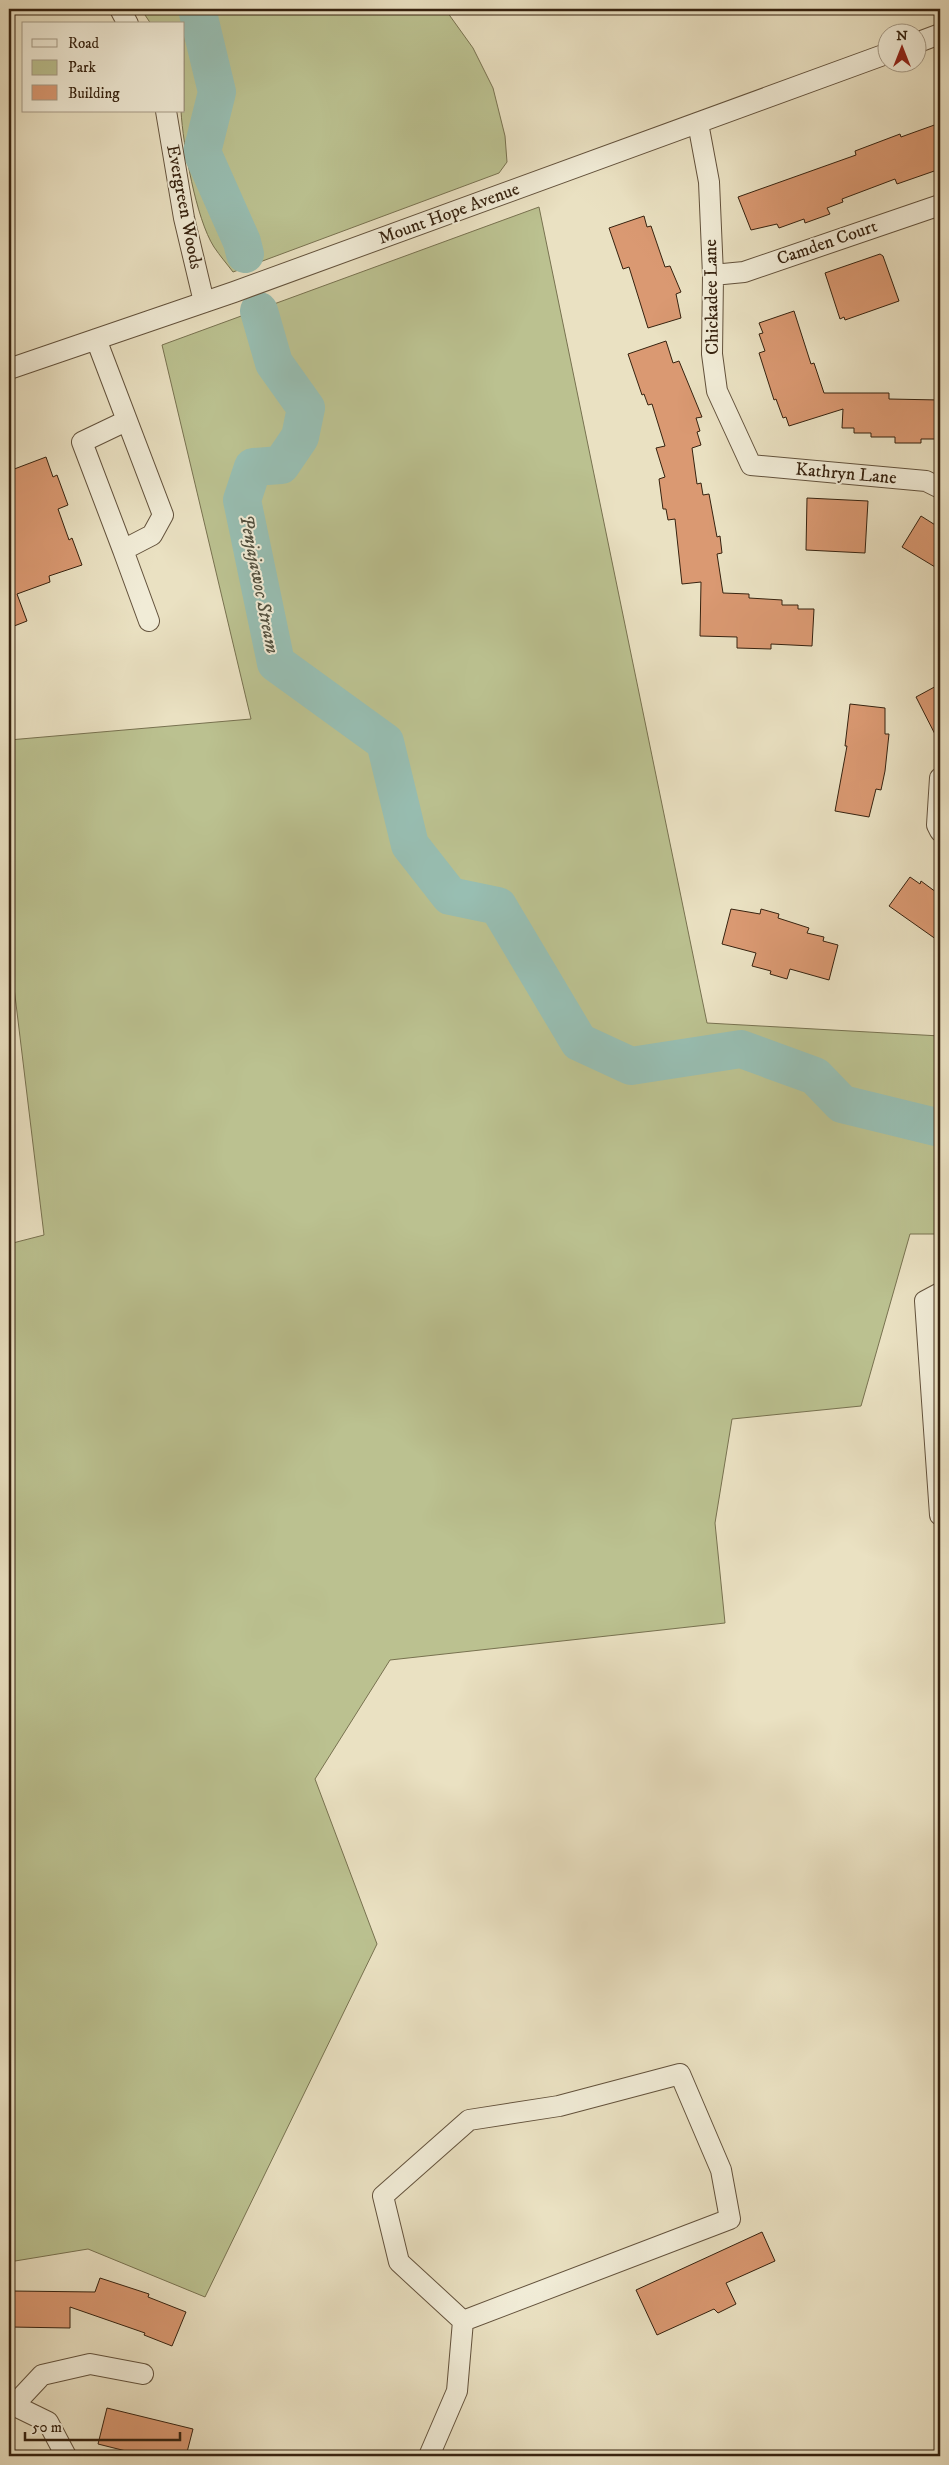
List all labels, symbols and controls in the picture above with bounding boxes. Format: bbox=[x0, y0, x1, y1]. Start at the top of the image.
legend bbox=[22, 22, 185, 112]
north arrow bbox=[876, 22, 926, 72]
text: N bbox=[896, 27, 908, 45]
text: Road bbox=[68, 34, 100, 53]
text: Park bbox=[68, 58, 97, 77]
text: Building bbox=[68, 84, 120, 103]
street label: Evergreen Woods bbox=[161, 143, 207, 271]
street label: Mount Hope Avenue bbox=[376, 178, 522, 250]
street label: Camden Court bbox=[774, 215, 880, 270]
street label: Chickadee Lane bbox=[700, 239, 724, 355]
street label: Kathryn Lane bbox=[795, 459, 897, 489]
water label: Penjajawoc Stream bbox=[234, 513, 284, 656]
scale bar bbox=[25, 2410, 180, 2442]
text: 50 m bbox=[32, 2418, 62, 2437]

